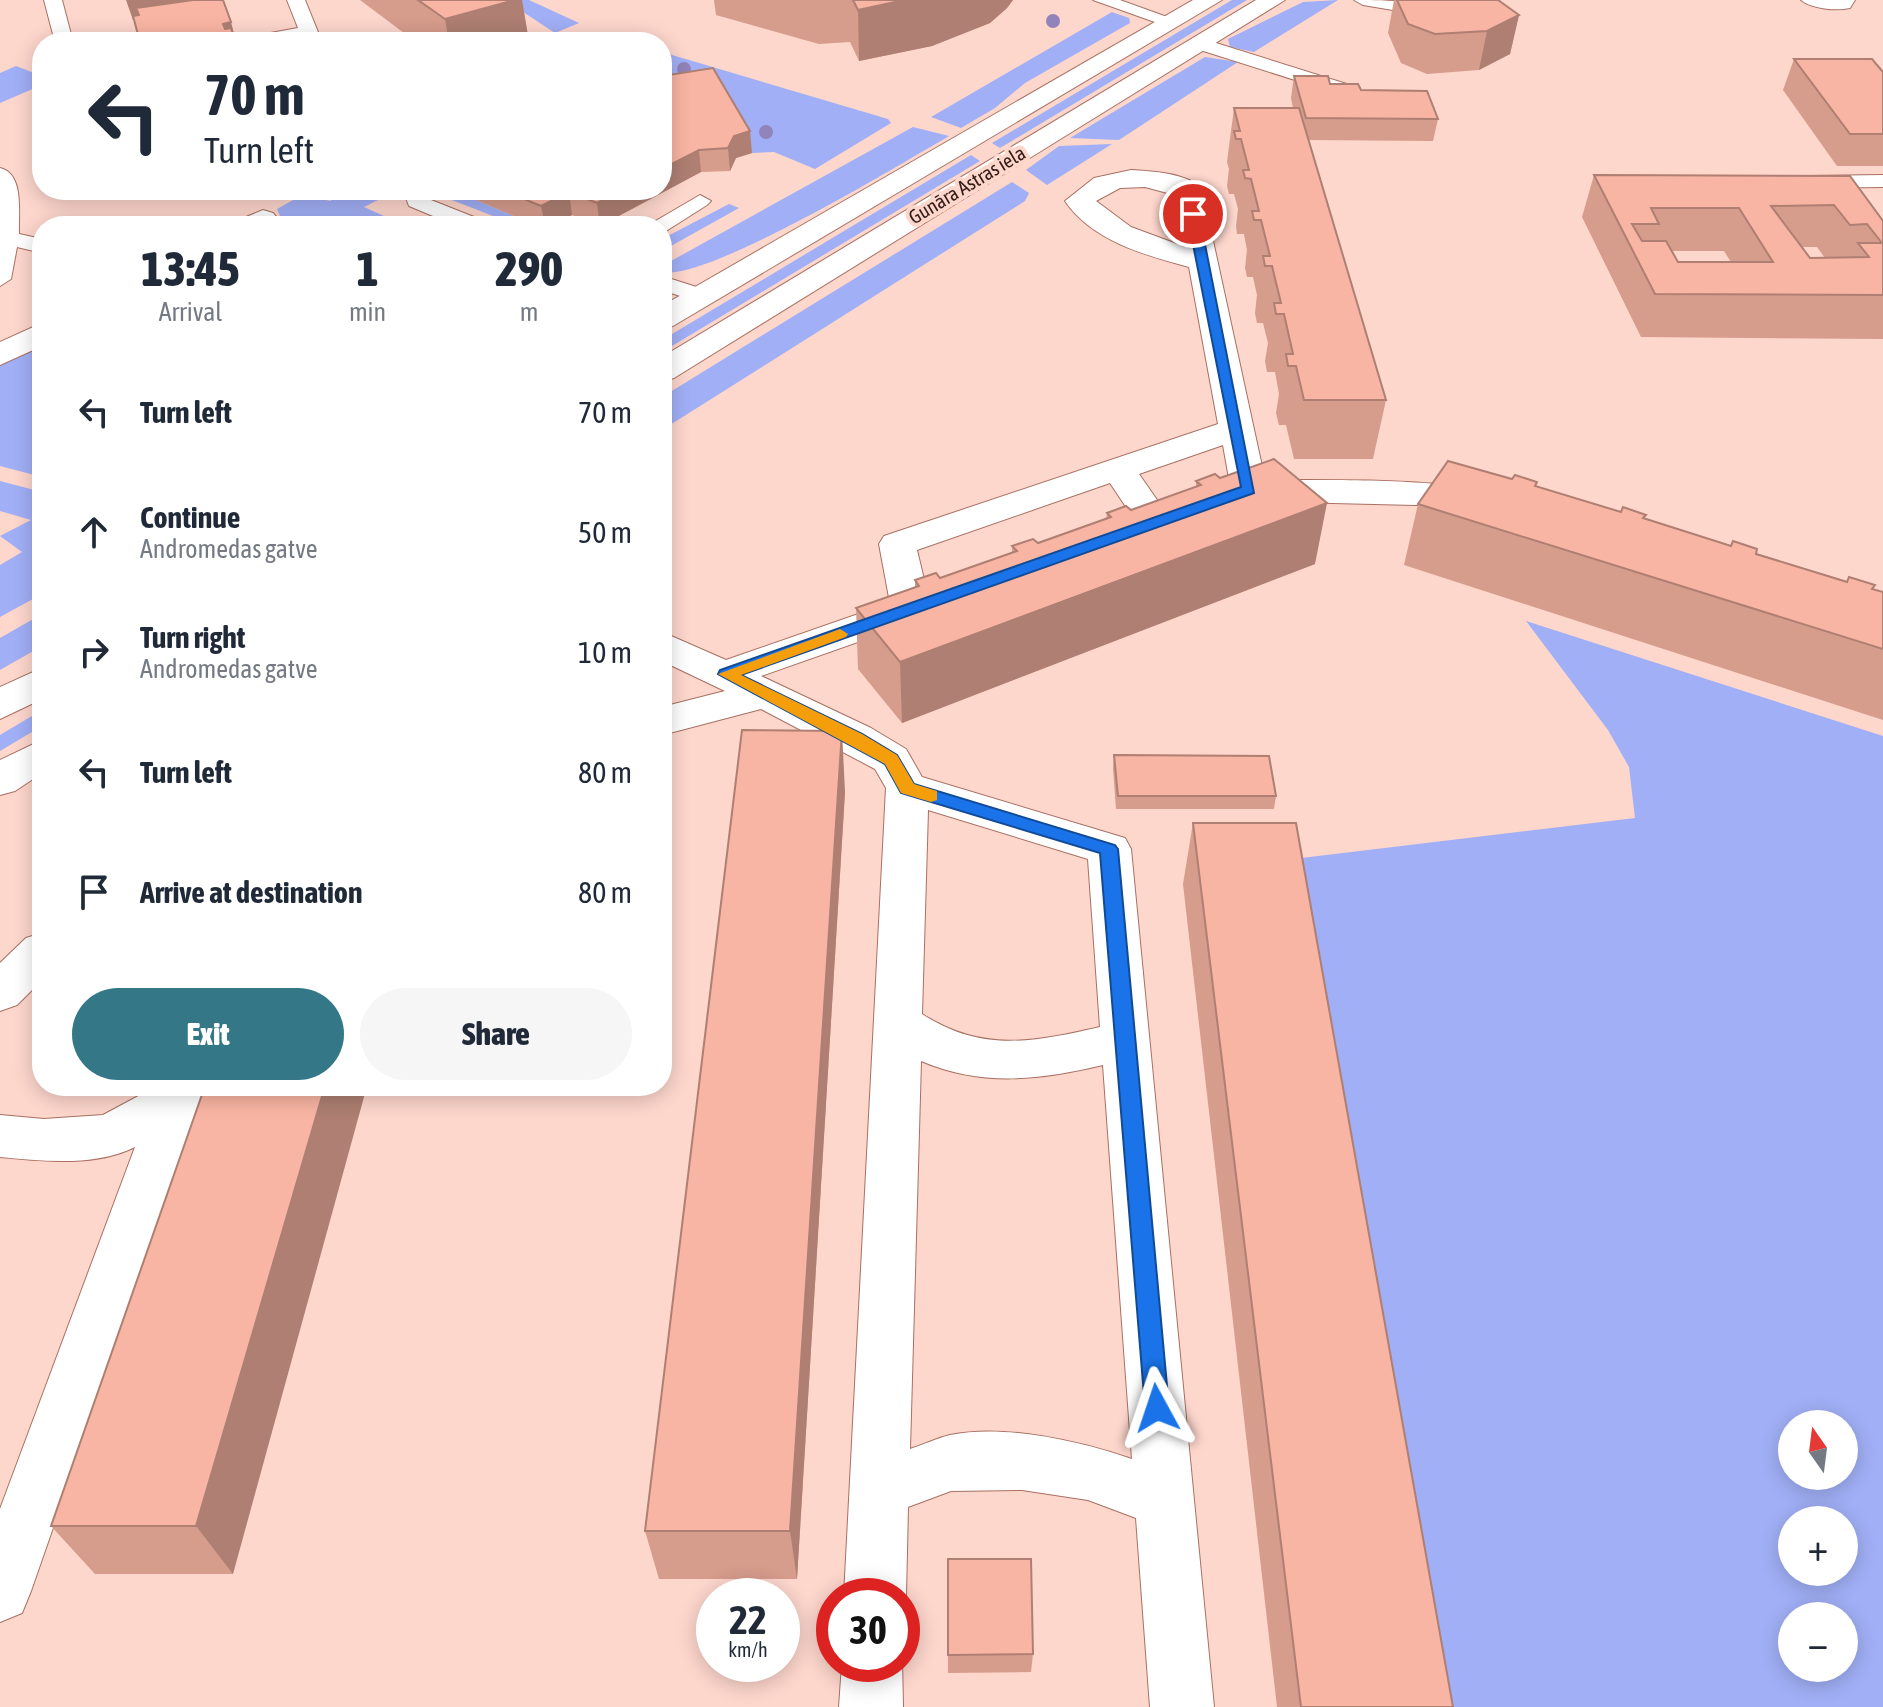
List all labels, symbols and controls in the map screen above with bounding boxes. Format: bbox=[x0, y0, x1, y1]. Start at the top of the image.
text: 70 m bbox=[204, 63, 305, 127]
icon: left bbox=[72, 64, 176, 168]
text: Turn left bbox=[204, 129, 314, 171]
street label: Gunāra Astras iela bbox=[904, 141, 1029, 229]
pin bbox=[1159, 180, 1227, 248]
icon: arrive bbox=[1171, 192, 1215, 236]
text: 13:45 bbox=[141, 241, 240, 296]
text: 1 bbox=[356, 241, 379, 296]
text: 290 bbox=[495, 241, 563, 296]
text: Arrival bbox=[159, 297, 222, 327]
text: min bbox=[349, 297, 386, 327]
text: m bbox=[520, 297, 538, 327]
icon: left bbox=[72, 390, 116, 434]
text: Turn left bbox=[140, 395, 232, 429]
text: 70 m bbox=[578, 395, 632, 429]
text: Continue bbox=[140, 500, 240, 534]
icon: ahead bbox=[72, 510, 116, 554]
text: 50 m bbox=[578, 515, 632, 549]
text: Andromedas gatve bbox=[140, 534, 318, 564]
text: Turn right bbox=[140, 620, 246, 654]
icon: right bbox=[72, 630, 116, 674]
text: 10 m bbox=[578, 635, 632, 669]
text: Andromedas gatve bbox=[140, 654, 318, 684]
icon: left bbox=[72, 750, 116, 794]
text: Turn left bbox=[140, 755, 232, 789]
text: 80 m bbox=[578, 755, 632, 789]
icon: arrive bbox=[72, 870, 116, 914]
text: Arrive at destination bbox=[140, 875, 362, 909]
text: 80 m bbox=[578, 875, 632, 909]
button: Exit bbox=[72, 988, 344, 1080]
button: Share bbox=[360, 988, 632, 1080]
position arrow bbox=[1115, 1366, 1199, 1450]
north arrow bbox=[1778, 1410, 1858, 1490]
map controls bbox=[1778, 1410, 1858, 1682]
button: + bbox=[1778, 1506, 1858, 1586]
speed limit sign: 30 bbox=[816, 1578, 920, 1682]
text: 22 bbox=[729, 1597, 767, 1642]
button: − bbox=[1778, 1602, 1858, 1682]
text: km/h bbox=[728, 1638, 768, 1661]

